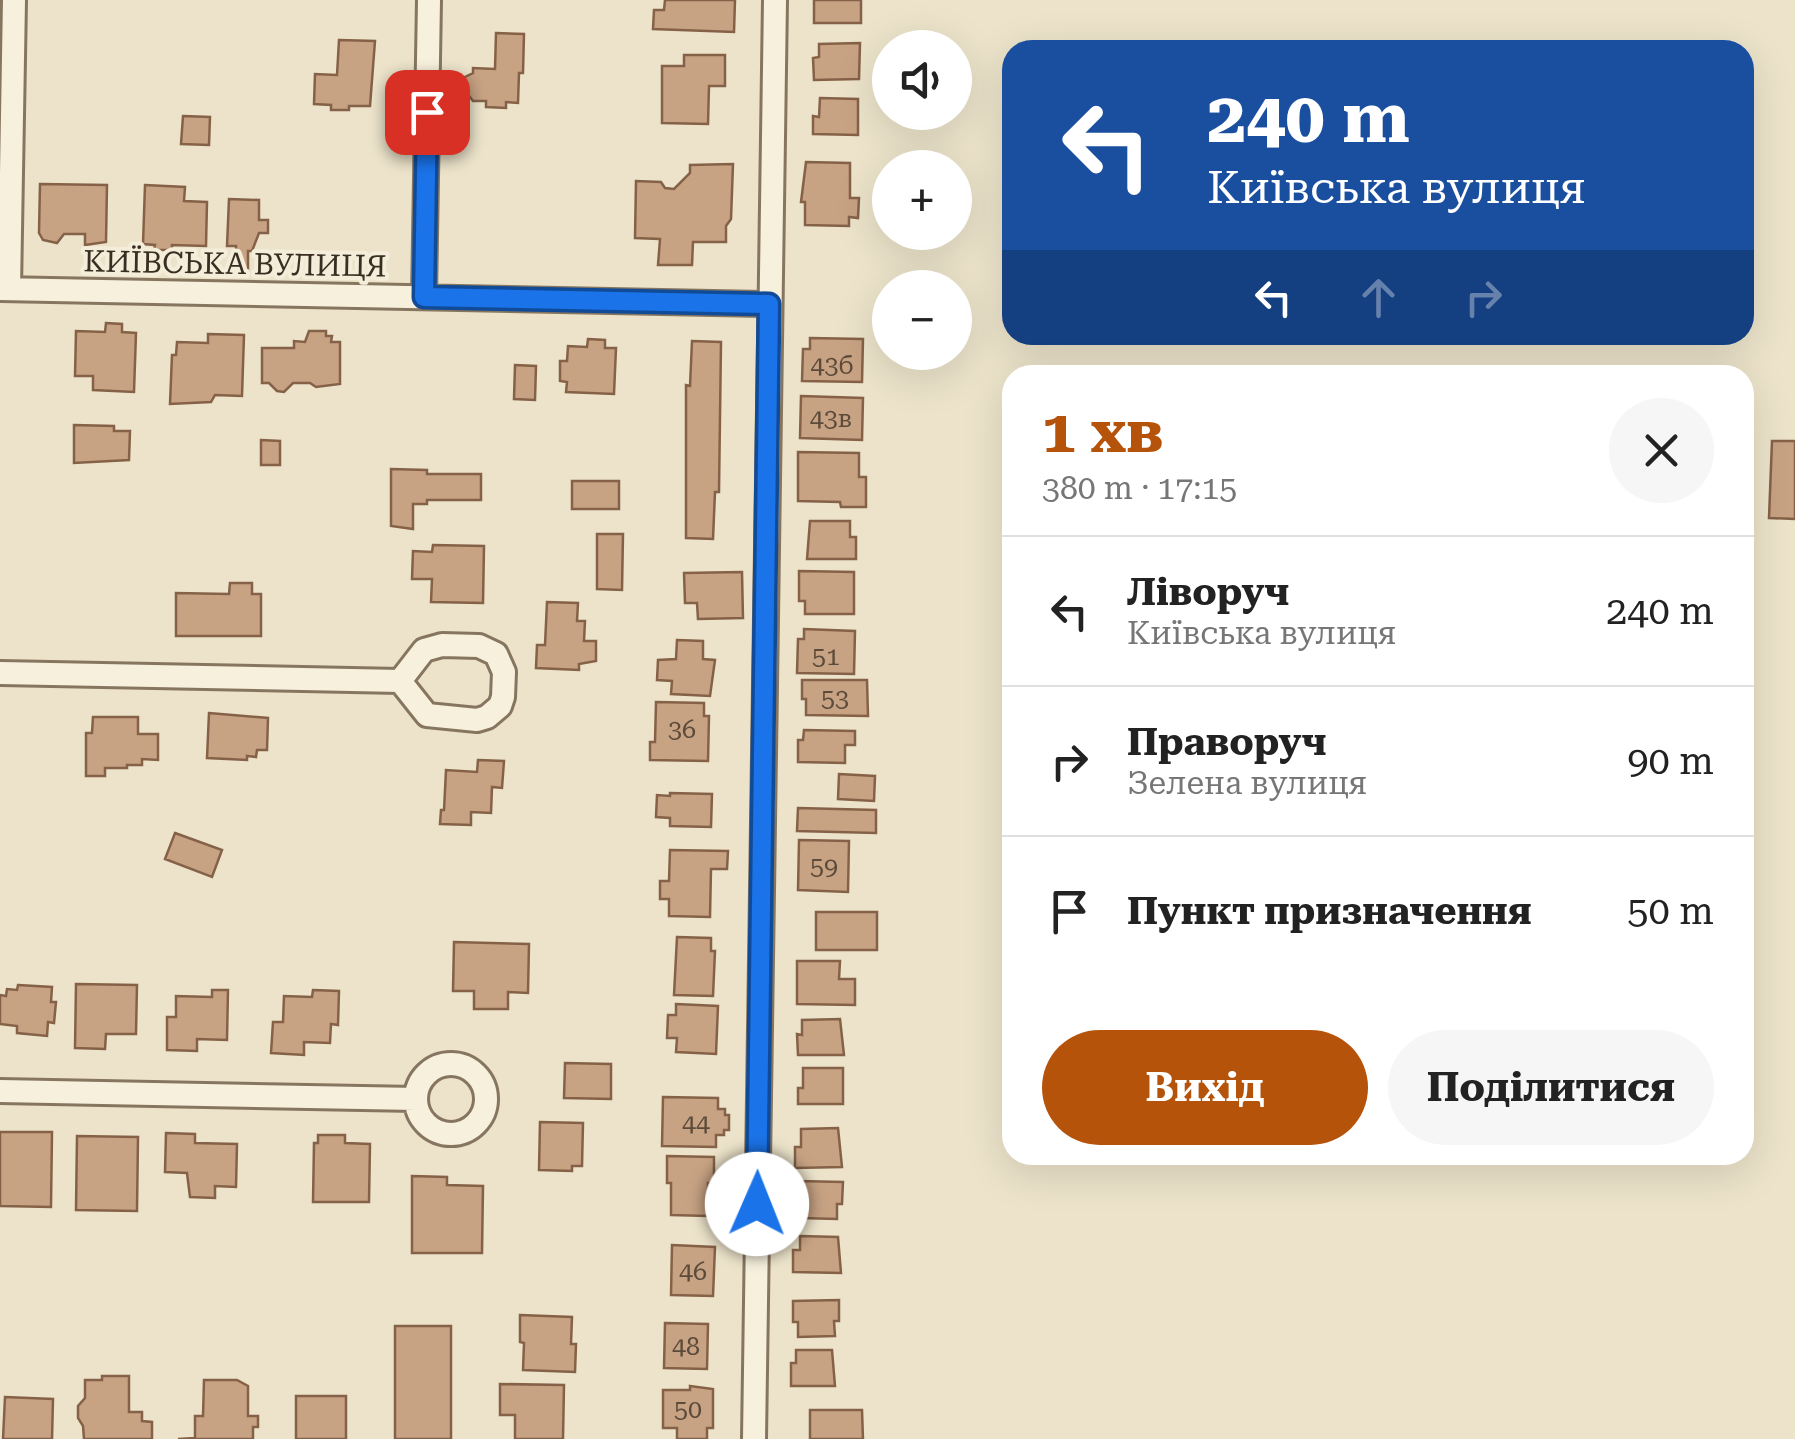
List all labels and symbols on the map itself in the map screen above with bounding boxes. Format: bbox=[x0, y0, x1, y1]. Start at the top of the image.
pin bbox=[385, 70, 470, 155]
street label: КИЇВСЬКА ВУЛИЦЯ bbox=[83, 243, 387, 284]
house number: 43б bbox=[810, 351, 854, 380]
house number: 43в bbox=[810, 404, 852, 433]
house number: 51 bbox=[812, 642, 840, 671]
house number: 53 bbox=[821, 684, 849, 713]
house number: 36 bbox=[668, 715, 696, 744]
house number: 59 bbox=[810, 852, 838, 881]
house number: 44 bbox=[682, 1109, 710, 1138]
position arrow bbox=[705, 1152, 809, 1256]
house number: 46 bbox=[679, 1257, 707, 1286]
house number: 48 bbox=[672, 1332, 700, 1361]
house number: 50 bbox=[674, 1395, 702, 1424]

